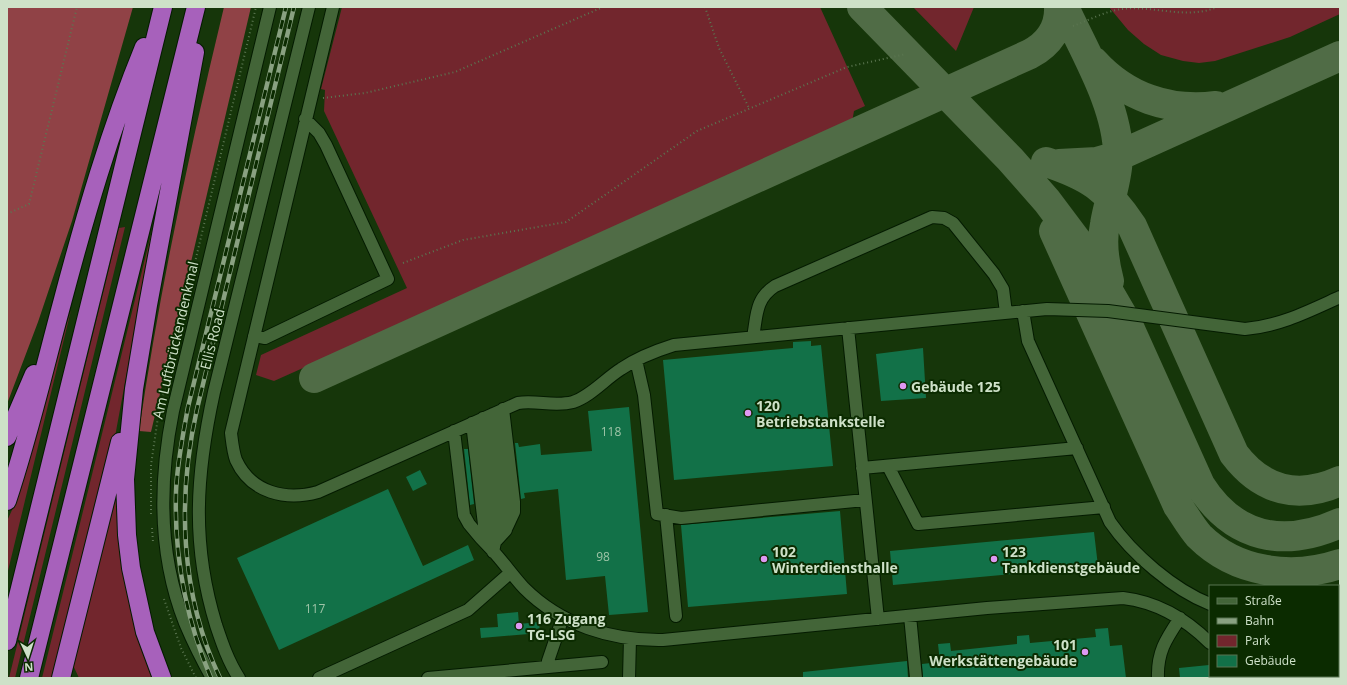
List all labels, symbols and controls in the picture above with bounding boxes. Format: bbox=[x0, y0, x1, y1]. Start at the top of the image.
street label: Am Luftbrückendenkmal bbox=[148, 259, 202, 421]
street label: Ellis Road bbox=[195, 307, 229, 371]
place label: Gebäude 125 bbox=[911, 377, 1001, 396]
marker: Gebäude 125 bbox=[898, 381, 908, 391]
place label: 120 Betriebstankstelle bbox=[756, 396, 885, 431]
marker: 120 Betriebstankstelle bbox=[743, 408, 753, 418]
house number: 118 bbox=[601, 423, 621, 440]
place label: 102 Winterdiensthalle bbox=[772, 542, 898, 577]
place label: 123 Tankdienstgebäude bbox=[1002, 542, 1140, 577]
house number: 98 bbox=[596, 548, 610, 565]
marker: 102 Winterdiensthalle bbox=[759, 554, 769, 564]
marker: 123 Tankdienstgebäude bbox=[989, 554, 999, 564]
legend bbox=[1209, 585, 1339, 677]
text: Straße bbox=[1245, 592, 1282, 609]
house number: 117 bbox=[305, 600, 325, 617]
place label: 116 Zugang TG-LSG bbox=[527, 609, 606, 644]
text: Bahn bbox=[1245, 612, 1274, 629]
marker: 116 Zugang TG-LSG bbox=[514, 621, 524, 631]
text: Park bbox=[1245, 632, 1271, 649]
place label: 101 Werkstättengebäude bbox=[929, 635, 1077, 670]
north arrow bbox=[8, 637, 48, 677]
marker: 101 Werkstättengebäude bbox=[1080, 647, 1090, 657]
text: Gebäude bbox=[1245, 652, 1296, 669]
text: N bbox=[24, 660, 34, 675]

